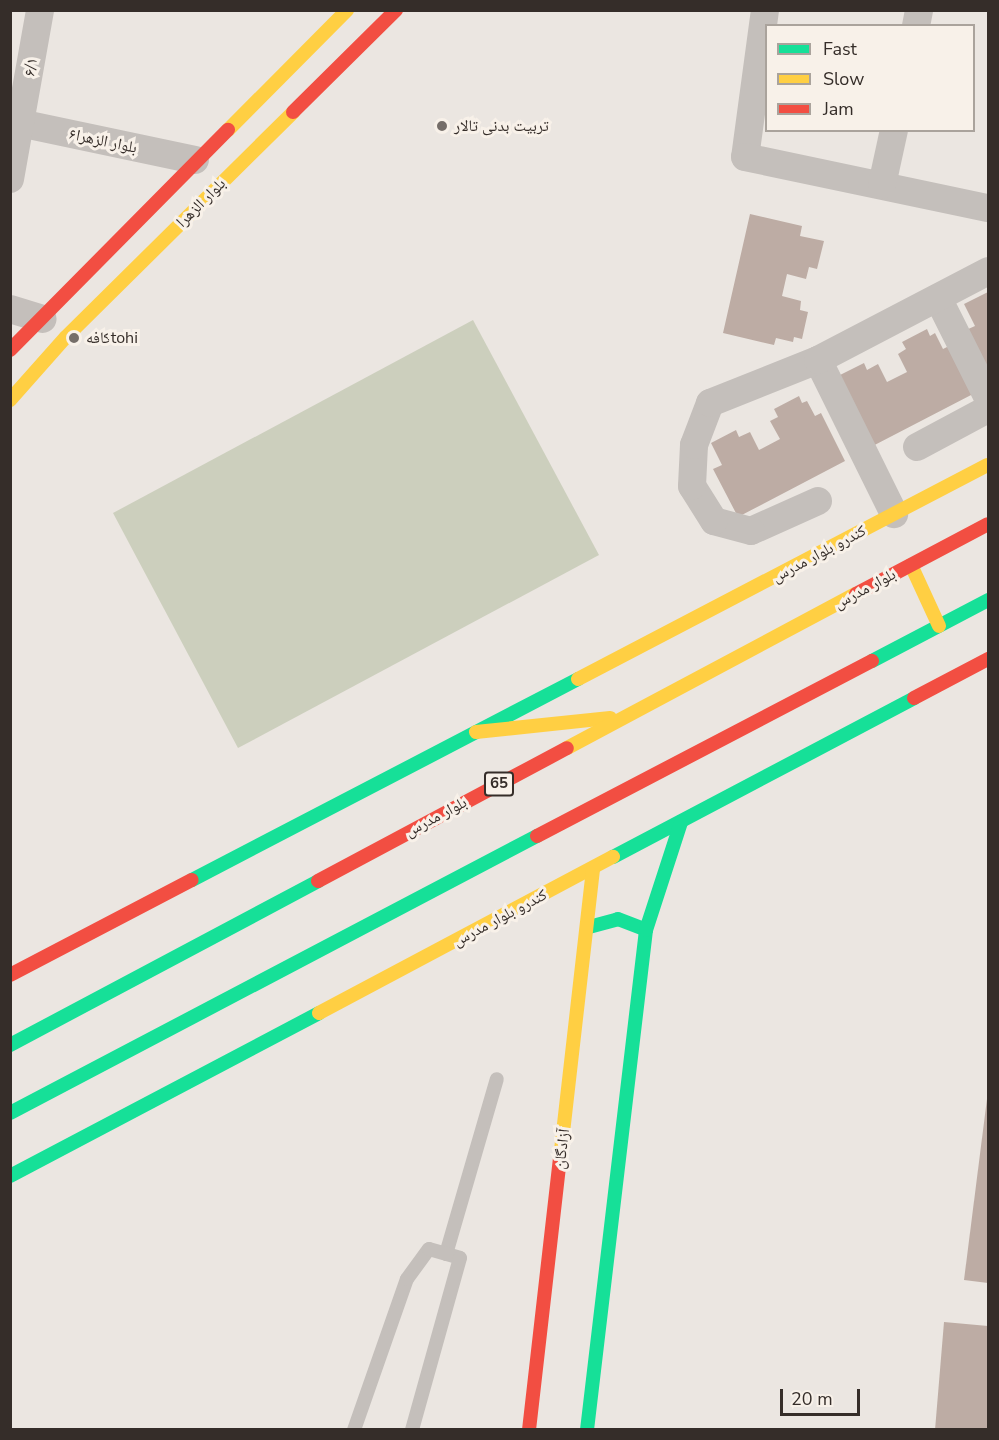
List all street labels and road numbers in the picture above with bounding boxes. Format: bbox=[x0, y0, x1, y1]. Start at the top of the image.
street label: ۶/۱ bbox=[20, 56, 42, 78]
street label: بلوار الزهرا۶ bbox=[67, 124, 139, 158]
street label: بلوار الزهرا bbox=[172, 174, 230, 232]
street label: کندرو بلوار مدرس bbox=[769, 521, 869, 587]
street label: بلوار مدرس bbox=[831, 565, 899, 613]
road number: 65 bbox=[484, 772, 514, 796]
street label: بلوار مدرس bbox=[402, 793, 470, 841]
street label: کندرو بلوار مدرس bbox=[450, 885, 550, 951]
street label: آزادگان bbox=[550, 1128, 574, 1170]

